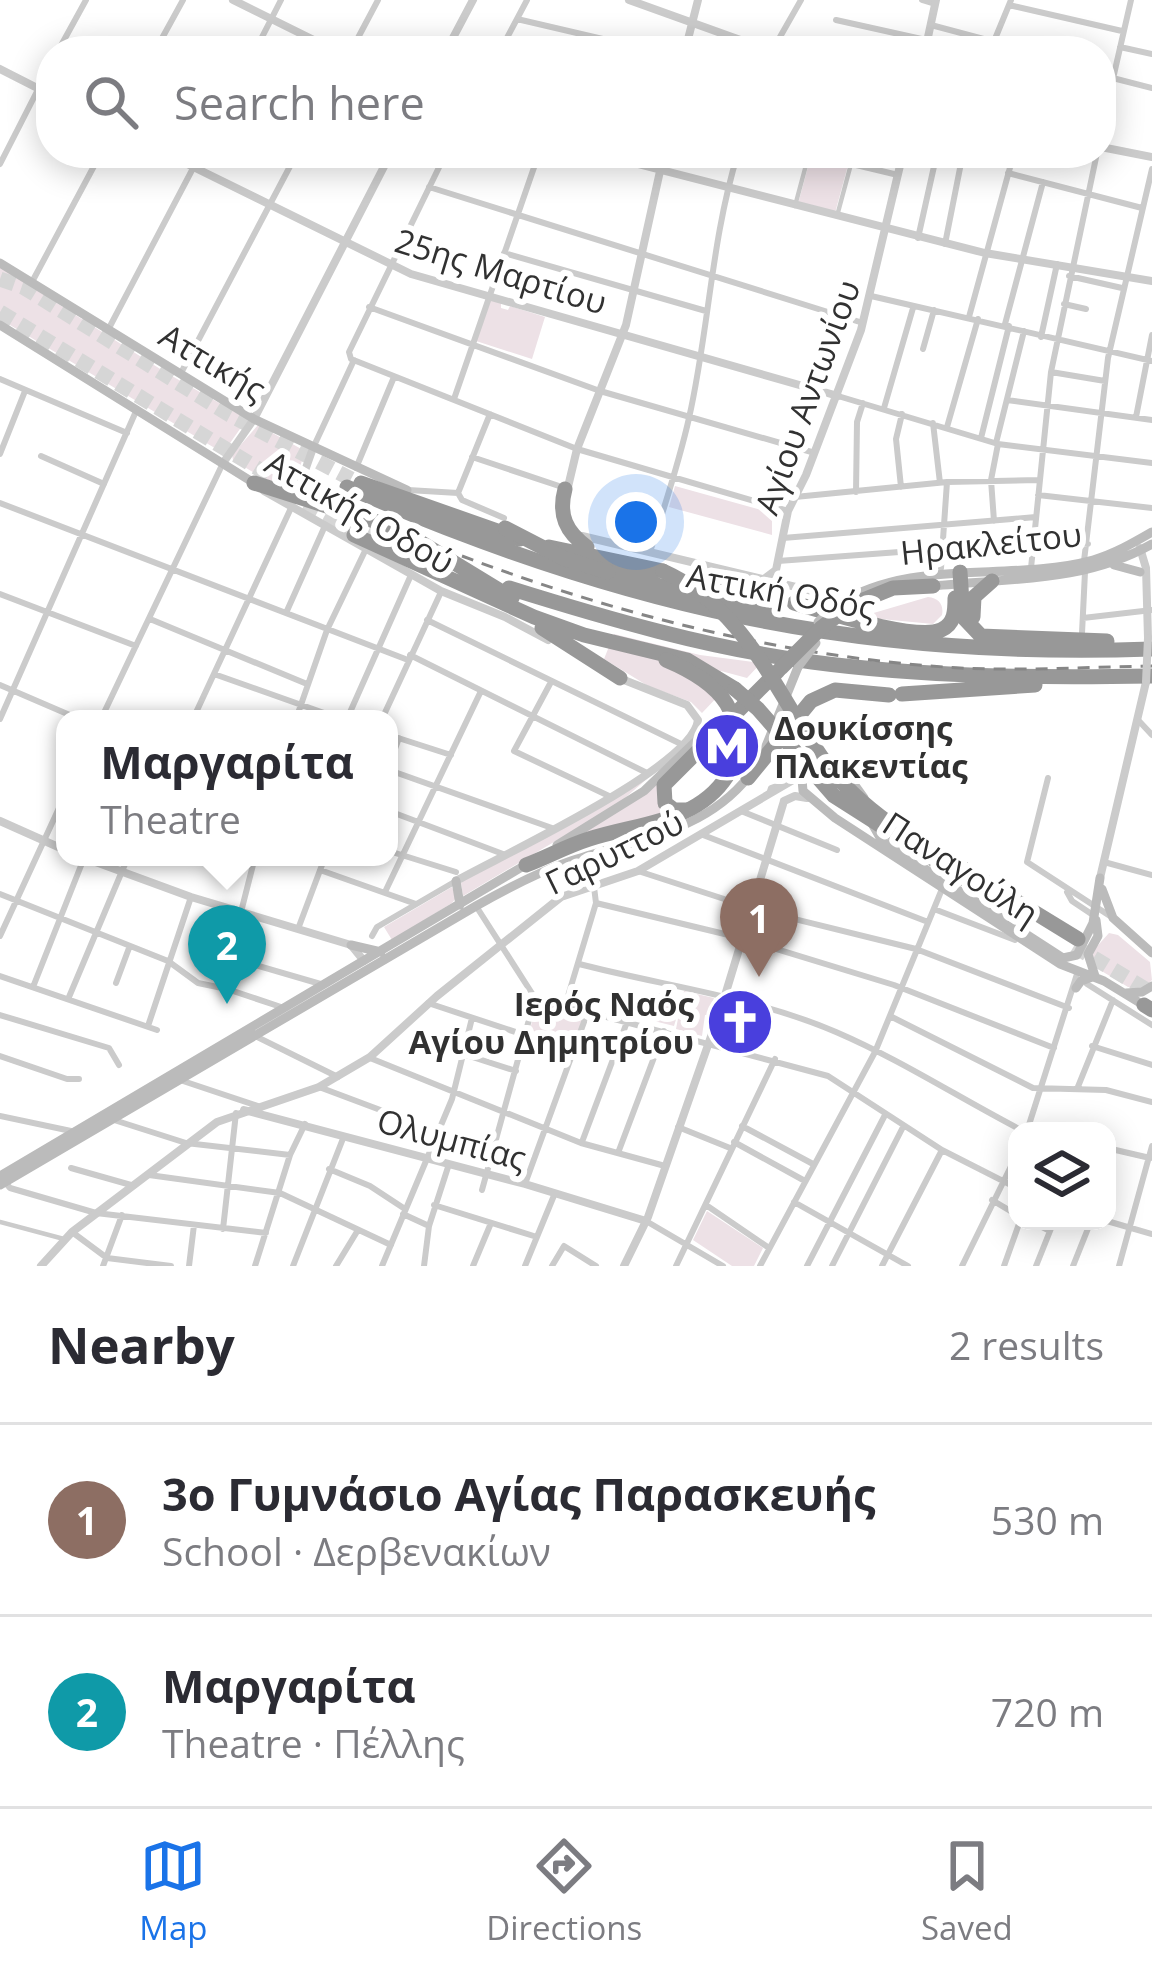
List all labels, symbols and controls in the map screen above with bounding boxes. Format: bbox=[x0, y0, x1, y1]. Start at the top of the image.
search box bbox=[36, 36, 1116, 168]
icon: search bbox=[78, 69, 144, 135]
text: Search here bbox=[174, 72, 425, 133]
street label: 25ης Μαρτίου bbox=[390, 217, 612, 325]
street label: Αγίου Αντωνίου bbox=[744, 274, 870, 520]
street label: Αττικής bbox=[151, 313, 275, 411]
street label: Αττικής Οδού bbox=[257, 440, 463, 584]
your location bbox=[606, 492, 666, 552]
street label: Ηρακλείτου bbox=[898, 511, 1084, 575]
street label: Αττική Οδός bbox=[683, 552, 879, 630]
place label: Δουκίσσης Πλακεντίας bbox=[774, 705, 968, 788]
popup bbox=[56, 710, 398, 866]
metro station icon: Δουκίσσης Πλακεντίας bbox=[692, 711, 762, 781]
text: Μαργαρίτα bbox=[100, 731, 354, 792]
text: Theatre bbox=[100, 792, 241, 845]
street label: Γαρυττού bbox=[537, 799, 691, 905]
street label: Παναγούλη bbox=[875, 801, 1047, 935]
pin: 1 bbox=[720, 878, 798, 977]
pin: 2 bbox=[188, 905, 266, 1004]
place label: Ιερός Ναός Αγίου Δημητρίου bbox=[409, 981, 695, 1064]
church icon: Ιερός Ναός Αγίου Δημητρίου bbox=[705, 987, 775, 1057]
street label: Ολυμπίας bbox=[372, 1098, 532, 1181]
map controls bbox=[1008, 1122, 1116, 1230]
button: layers bbox=[1008, 1122, 1116, 1230]
text: Nearby bbox=[48, 1309, 235, 1379]
text: 2 results bbox=[949, 1318, 1104, 1371]
text: 3ο Γυμνάσιο Αγίας Παρασκευής bbox=[162, 1463, 875, 1524]
text: 1 bbox=[76, 1493, 98, 1546]
text: 530 m bbox=[991, 1493, 1104, 1546]
text: School · Δερβενακίων bbox=[162, 1524, 551, 1577]
text: Μαργαρίτα bbox=[162, 1655, 416, 1716]
text: 2 bbox=[76, 1685, 98, 1738]
text: 720 m bbox=[991, 1685, 1104, 1738]
text: Theatre · Πέλλης bbox=[162, 1716, 465, 1769]
tab: Map bbox=[139, 1833, 208, 1950]
tab: Directions bbox=[486, 1833, 642, 1950]
tab: Saved bbox=[921, 1833, 1013, 1950]

